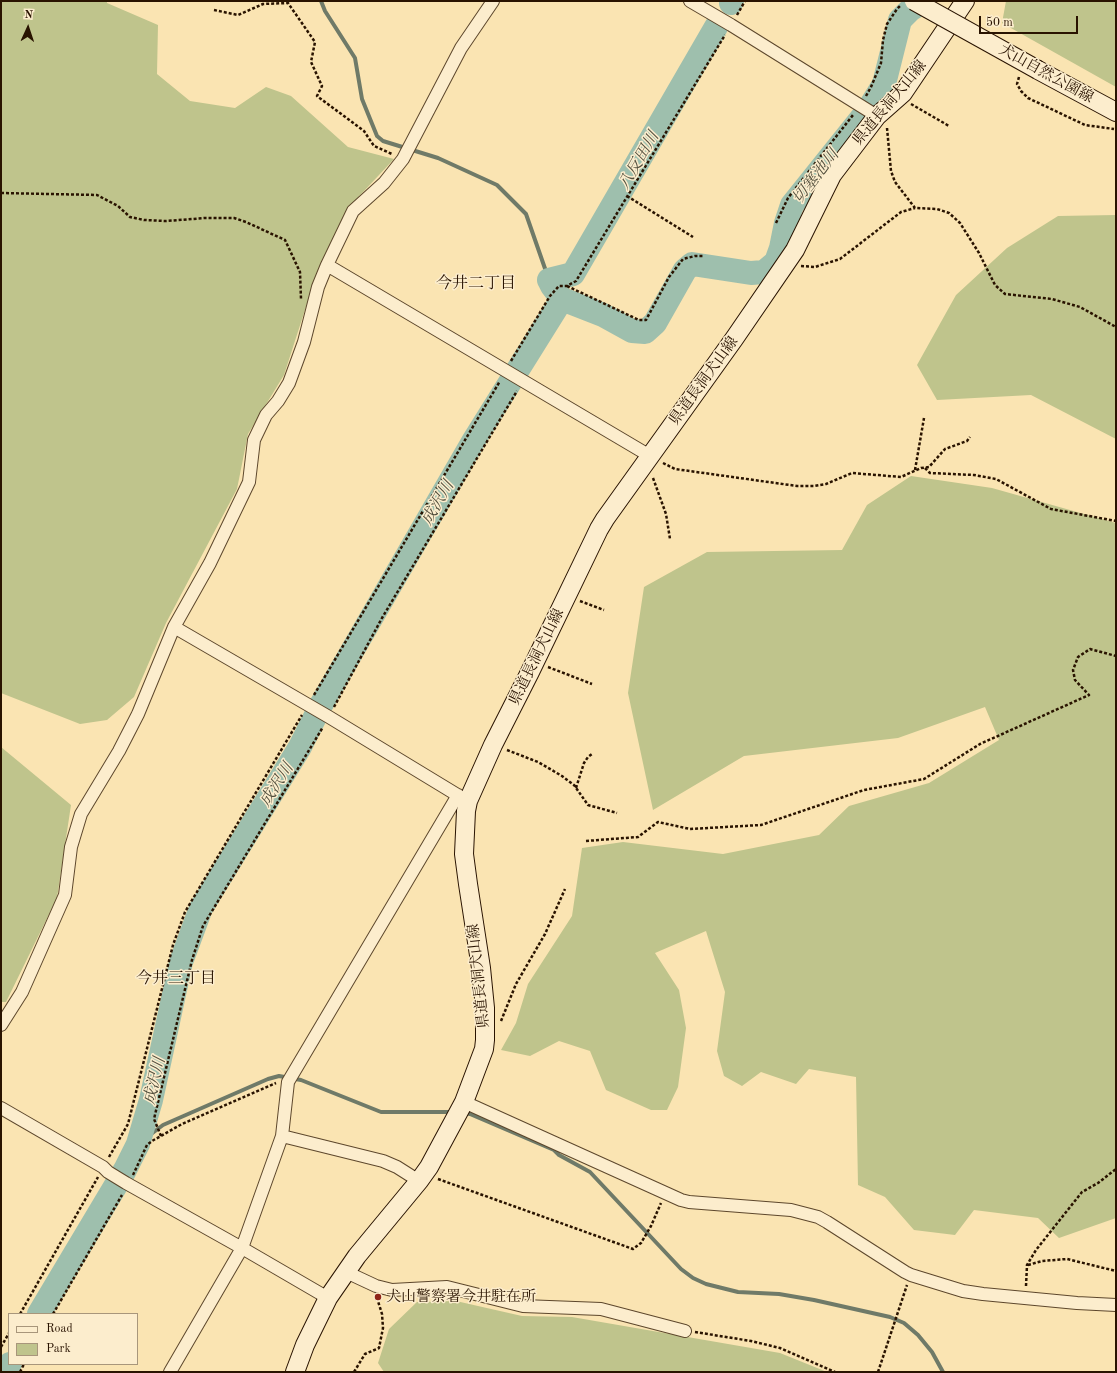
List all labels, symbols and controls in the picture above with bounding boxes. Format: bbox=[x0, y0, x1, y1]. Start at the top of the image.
north arrow bbox=[8, 8, 48, 48]
scale bar bbox=[981, 8, 1080, 34]
text: N bbox=[24, 10, 33, 21]
text: 50 m bbox=[986, 17, 1013, 29]
street label: 犬山自然公園線 bbox=[996, 41, 1096, 107]
street label: 県道長洞犬山線 bbox=[849, 57, 931, 149]
water label: 八反田川 bbox=[615, 128, 663, 194]
water label: 切塞池川 bbox=[789, 146, 843, 208]
district label: 今井二丁目 bbox=[436, 274, 516, 294]
street label: 県道長洞犬山線 bbox=[666, 333, 742, 429]
water label: 成沢川 bbox=[418, 477, 458, 529]
street label: 県道長洞犬山線 bbox=[506, 606, 568, 708]
water label: 成沢川 bbox=[256, 760, 298, 810]
street label: 県道長洞犬山線 bbox=[465, 923, 493, 1029]
district label: 今井三丁目 bbox=[136, 969, 216, 989]
water label: 成沢川 bbox=[140, 1055, 170, 1107]
place label: 犬山警察署今井駐在所 bbox=[386, 1288, 536, 1306]
marker: 犬山警察署今井駐在所 bbox=[373, 1292, 383, 1302]
legend bbox=[8, 1313, 138, 1365]
text: Road bbox=[46, 1323, 73, 1335]
text: Park bbox=[46, 1343, 71, 1355]

